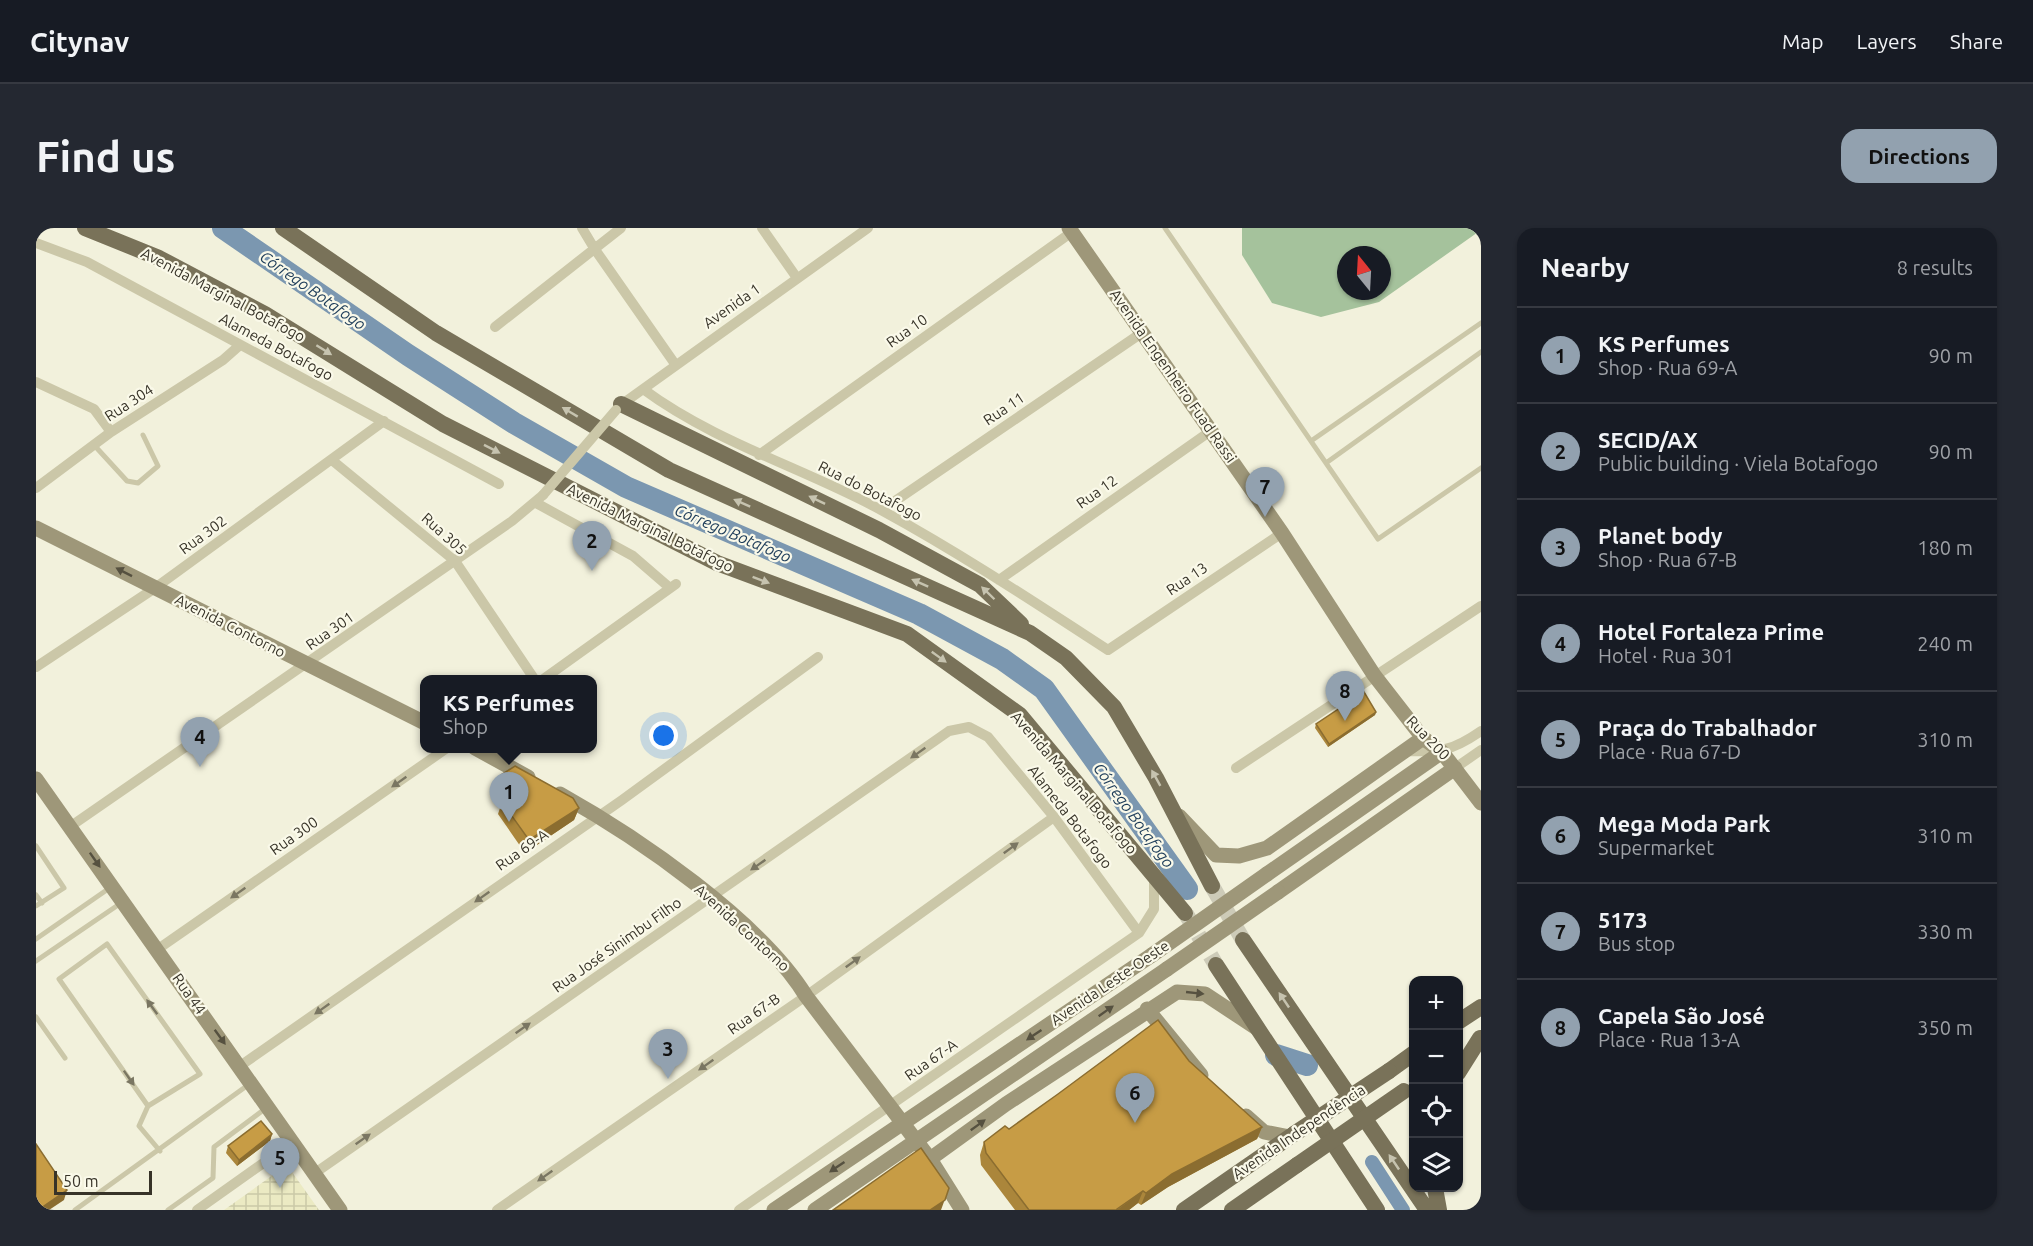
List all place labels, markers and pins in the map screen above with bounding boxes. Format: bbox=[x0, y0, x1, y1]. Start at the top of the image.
pin: 7 bbox=[1246, 468, 1284, 517]
pin: 2 bbox=[572, 522, 612, 571]
pin: 8 bbox=[1326, 672, 1364, 721]
pin: 4 bbox=[180, 718, 220, 767]
pin: 1 bbox=[490, 772, 528, 822]
pin: 3 bbox=[648, 1030, 688, 1079]
pin: 6 bbox=[1116, 1074, 1154, 1123]
pin: 5 bbox=[260, 1138, 300, 1188]

